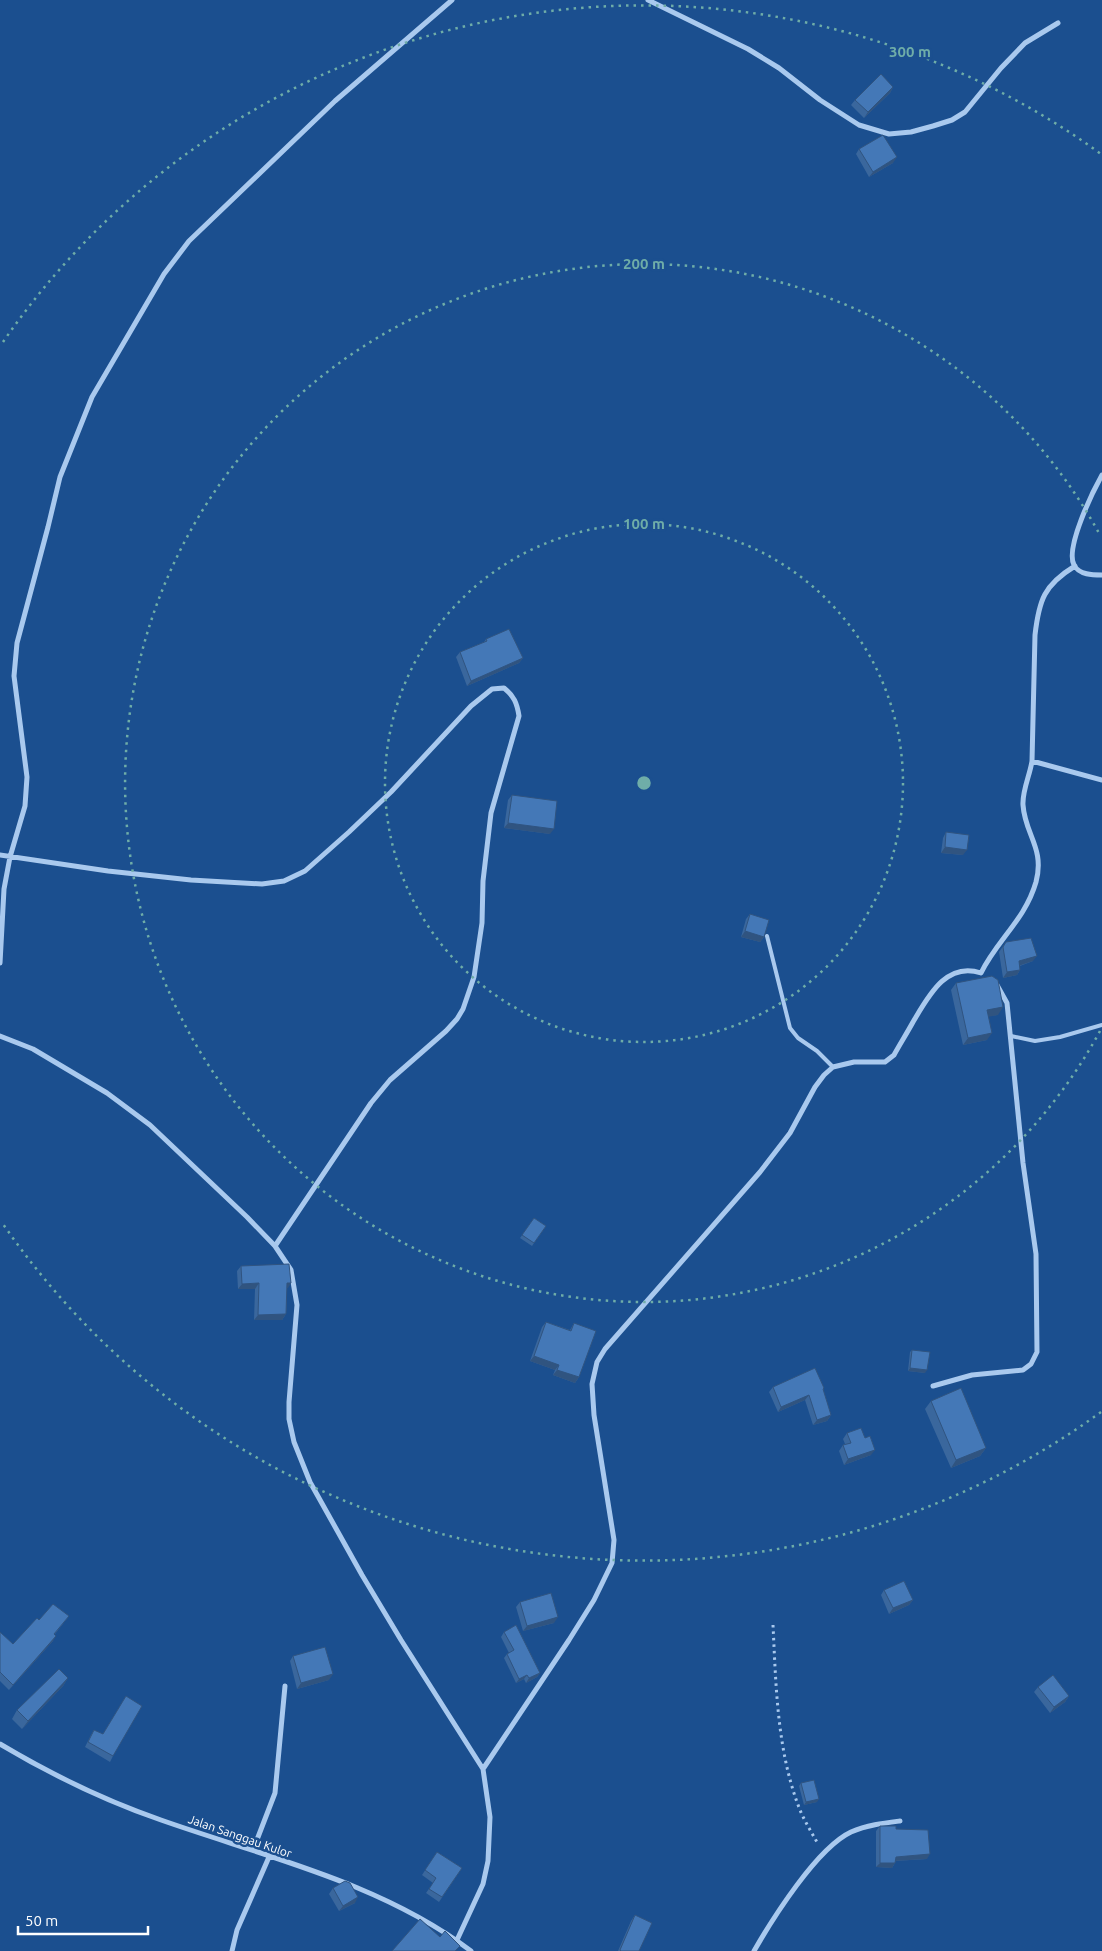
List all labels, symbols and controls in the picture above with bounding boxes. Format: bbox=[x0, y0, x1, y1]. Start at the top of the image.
text: 300 m bbox=[889, 43, 931, 60]
text: 200 m bbox=[623, 255, 665, 272]
text: 100 m bbox=[623, 515, 665, 532]
centre of rings bbox=[635, 774, 653, 792]
street label: Jalan Sanggau Kulor bbox=[186, 1812, 294, 1860]
scale bar bbox=[18, 1904, 148, 1936]
text: 50 m bbox=[25, 1912, 58, 1929]

